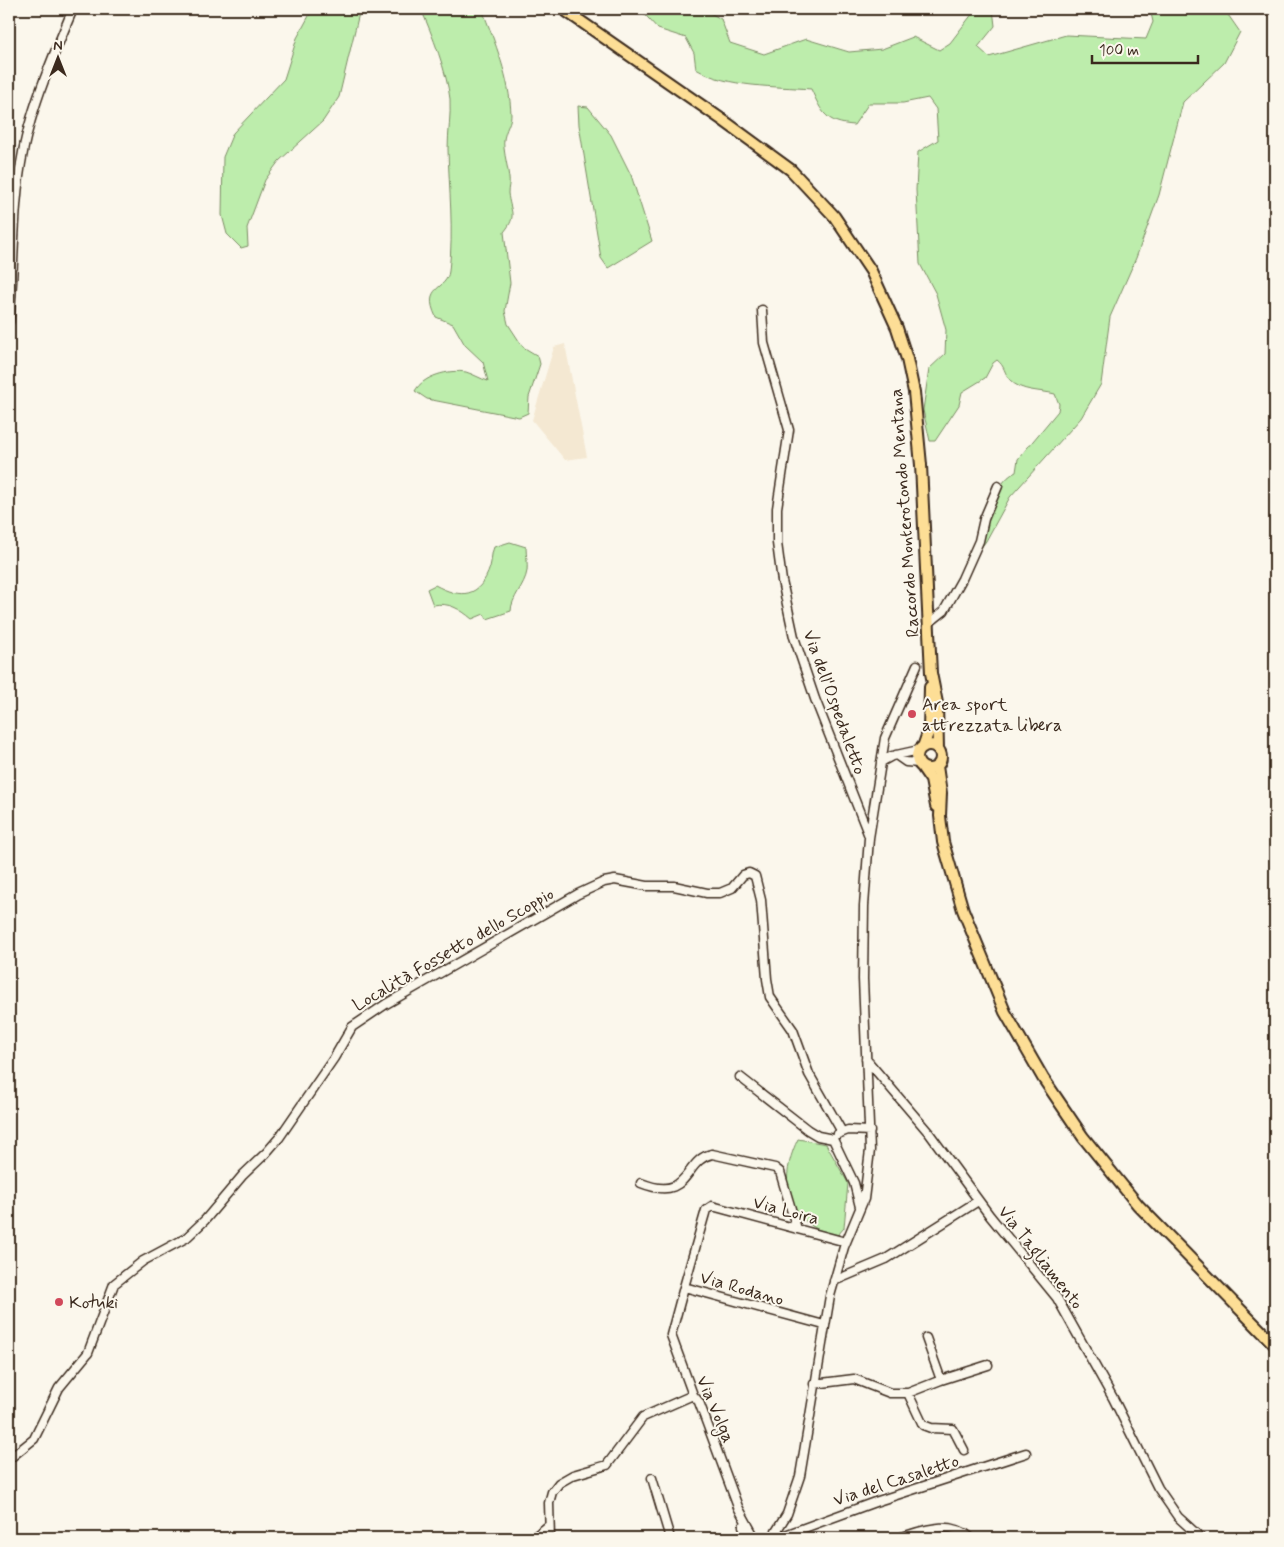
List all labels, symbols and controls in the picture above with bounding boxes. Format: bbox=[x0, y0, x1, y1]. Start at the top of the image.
north arrow bbox=[32, 32, 82, 82]
scale bar bbox=[1092, 32, 1198, 64]
text: N bbox=[53, 37, 63, 55]
text: 100 m bbox=[1099, 41, 1139, 61]
street label: Raccordo Monterotondo Mentana bbox=[884, 388, 926, 638]
street label: Via dell'Ospedaletto bbox=[797, 627, 871, 778]
place label: Area sport attrezzata libera bbox=[922, 693, 1062, 738]
marker: Area sport attrezzata libera bbox=[906, 708, 918, 720]
street label: Località Fossetto dello Scoppio bbox=[348, 882, 559, 1017]
street label: Via Loira bbox=[750, 1191, 821, 1231]
street label: Via Tagliamento bbox=[990, 1201, 1088, 1316]
street label: Via Rodano bbox=[697, 1266, 786, 1312]
place label: Kotuki bbox=[69, 1291, 118, 1315]
marker: Kotuki bbox=[53, 1296, 65, 1308]
street label: Via Volga bbox=[689, 1372, 740, 1447]
street label: Via del Casaletto bbox=[830, 1449, 962, 1513]

